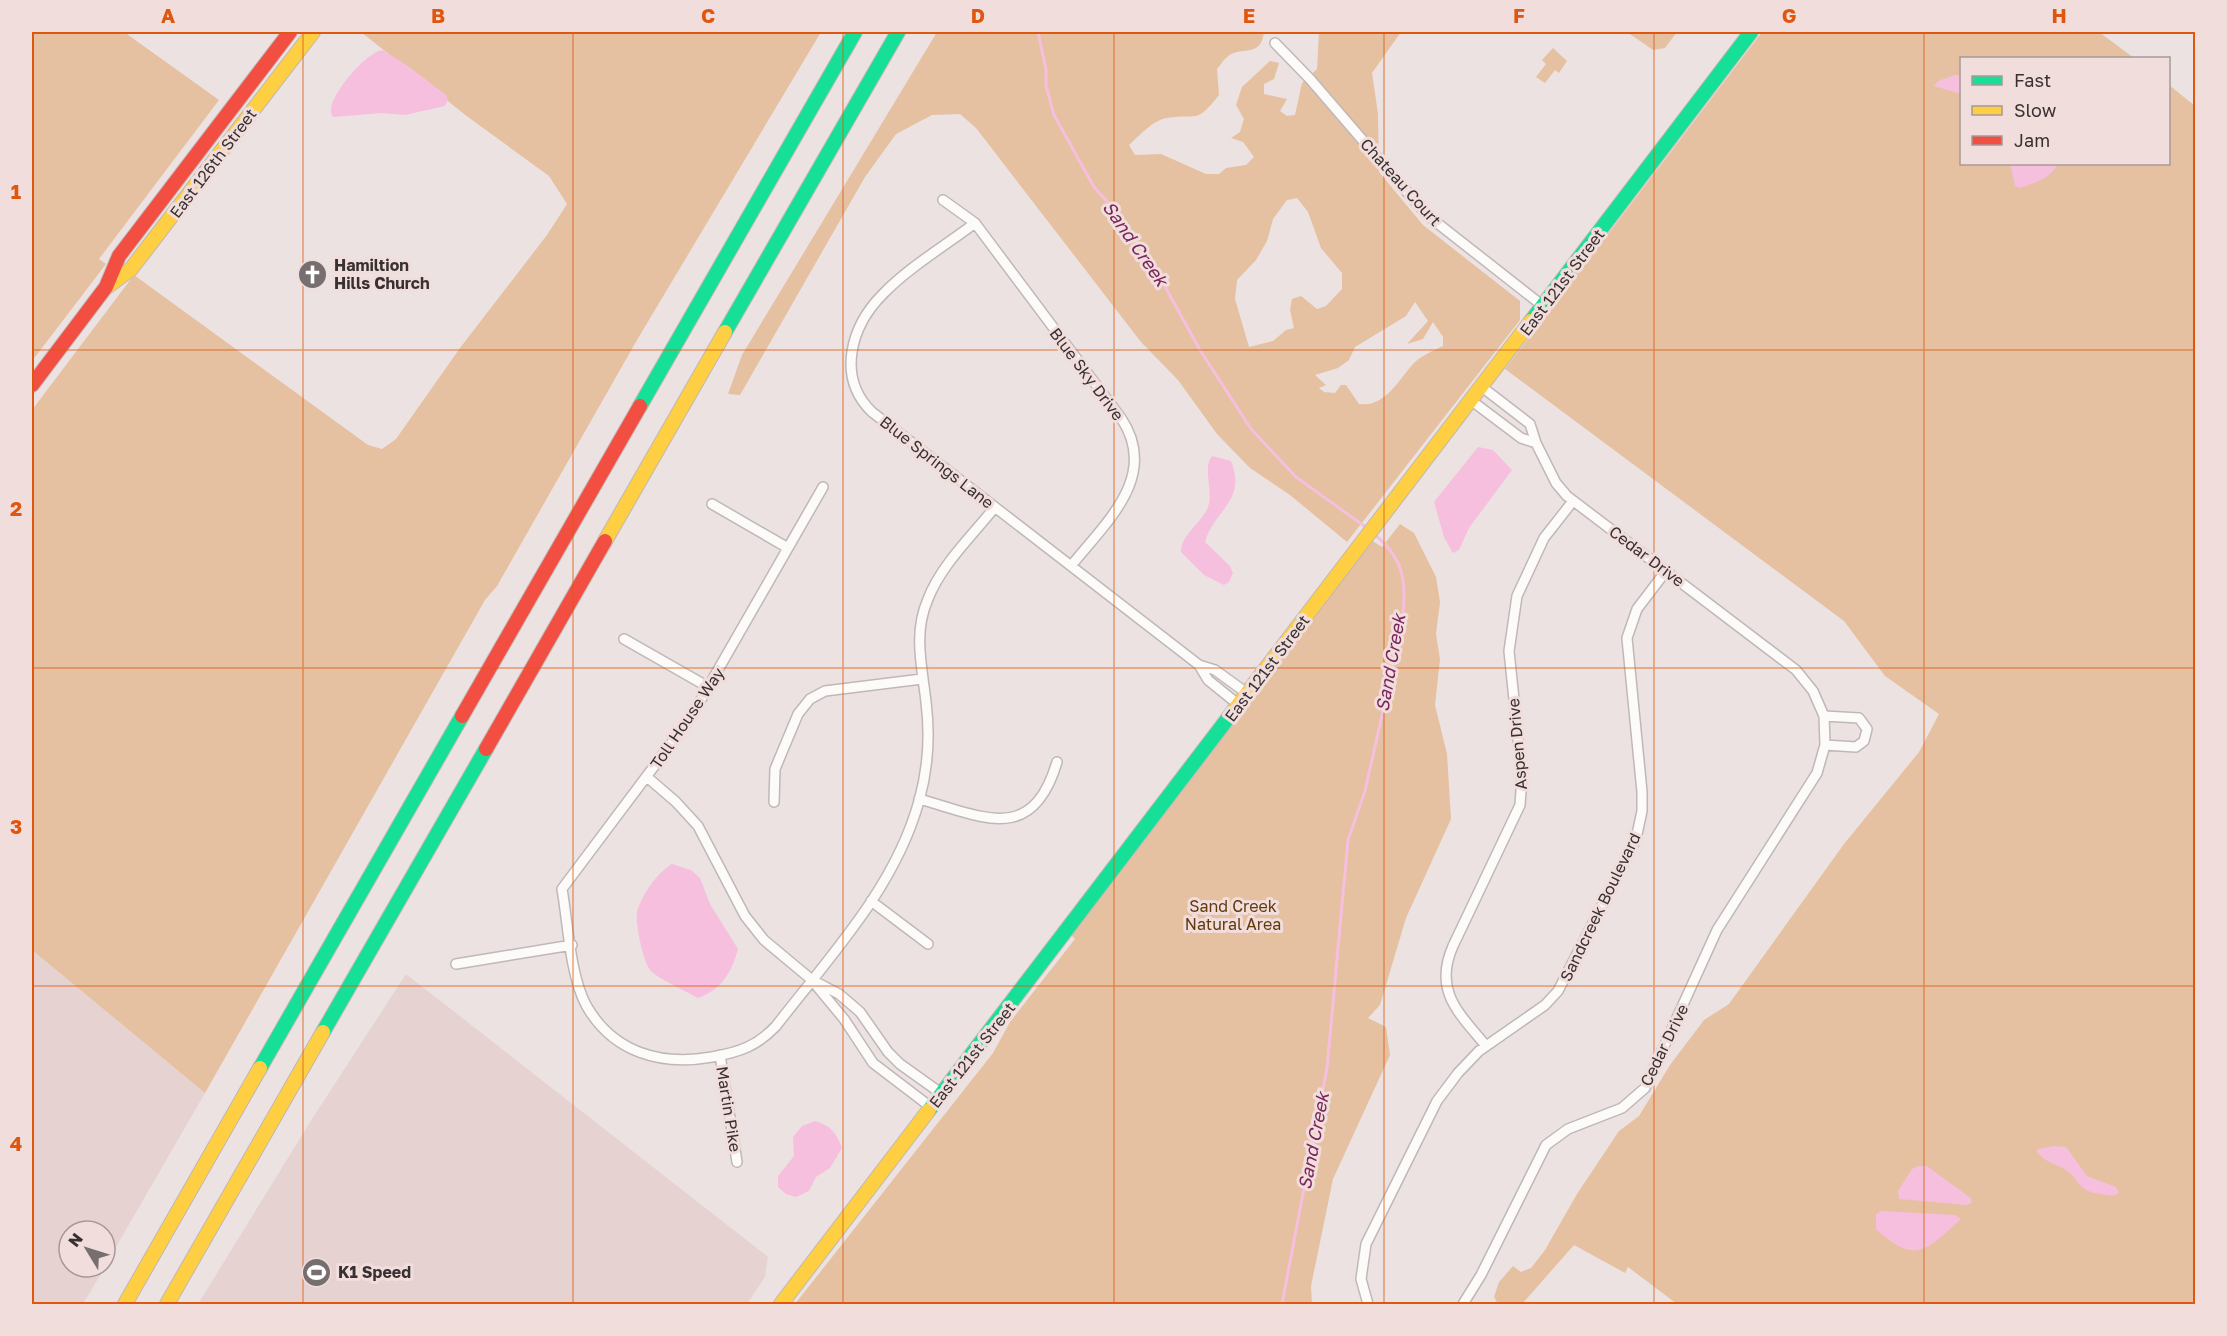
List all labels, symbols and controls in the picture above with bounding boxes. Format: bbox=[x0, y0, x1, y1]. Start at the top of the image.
text: A bbox=[161, 3, 175, 27]
text: B bbox=[431, 3, 445, 27]
text: C bbox=[701, 3, 715, 27]
text: D bbox=[971, 3, 985, 27]
text: E bbox=[1243, 3, 1255, 27]
text: F bbox=[1513, 3, 1525, 27]
text: G bbox=[1782, 3, 1796, 27]
text: H bbox=[2051, 3, 2067, 27]
legend bbox=[1960, 57, 2170, 165]
text: Fast bbox=[2014, 69, 2051, 91]
text: Slow bbox=[2014, 99, 2057, 121]
street label: East 126th Street bbox=[165, 104, 261, 222]
text: Jam bbox=[2014, 129, 2050, 151]
street label: Chateau Court bbox=[1356, 134, 1446, 230]
text: 1 bbox=[11, 179, 21, 203]
water label: Sand Creek bbox=[1099, 197, 1174, 292]
street label: East 121st Street bbox=[1515, 225, 1609, 339]
place label: Hamiltion Hills Church bbox=[334, 255, 430, 293]
church icon: Hamiltion Hills Church bbox=[297, 258, 329, 290]
street label: Blue Sky Drive bbox=[1046, 324, 1128, 424]
street label: Blue Springs Lane bbox=[876, 411, 998, 513]
text: 2 bbox=[10, 496, 22, 520]
street label: Cedar Drive bbox=[1605, 521, 1689, 591]
street label: East 121st Street bbox=[1220, 611, 1314, 725]
water label: Sand Creek bbox=[1371, 611, 1410, 713]
street label: Toll House Way bbox=[646, 663, 728, 772]
street label: Aspen Drive bbox=[1503, 697, 1531, 791]
text: 3 bbox=[10, 814, 22, 838]
street label: Sandcreek Boulevard bbox=[1555, 829, 1645, 985]
park label: Sand Creek Natural Area bbox=[1185, 896, 1281, 934]
street label: East 121st Street bbox=[925, 998, 1019, 1112]
street label: Cedar Drive bbox=[1636, 1001, 1692, 1089]
street label: Martin Pike bbox=[712, 1065, 746, 1153]
water label: Sand Creek bbox=[1293, 1089, 1334, 1191]
text: 4 bbox=[10, 1131, 22, 1155]
north arrow bbox=[57, 1219, 117, 1279]
text: N bbox=[64, 1229, 87, 1251]
sports icon: K1 Speed bbox=[301, 1256, 333, 1288]
place label: K1 Speed bbox=[338, 1262, 411, 1282]

